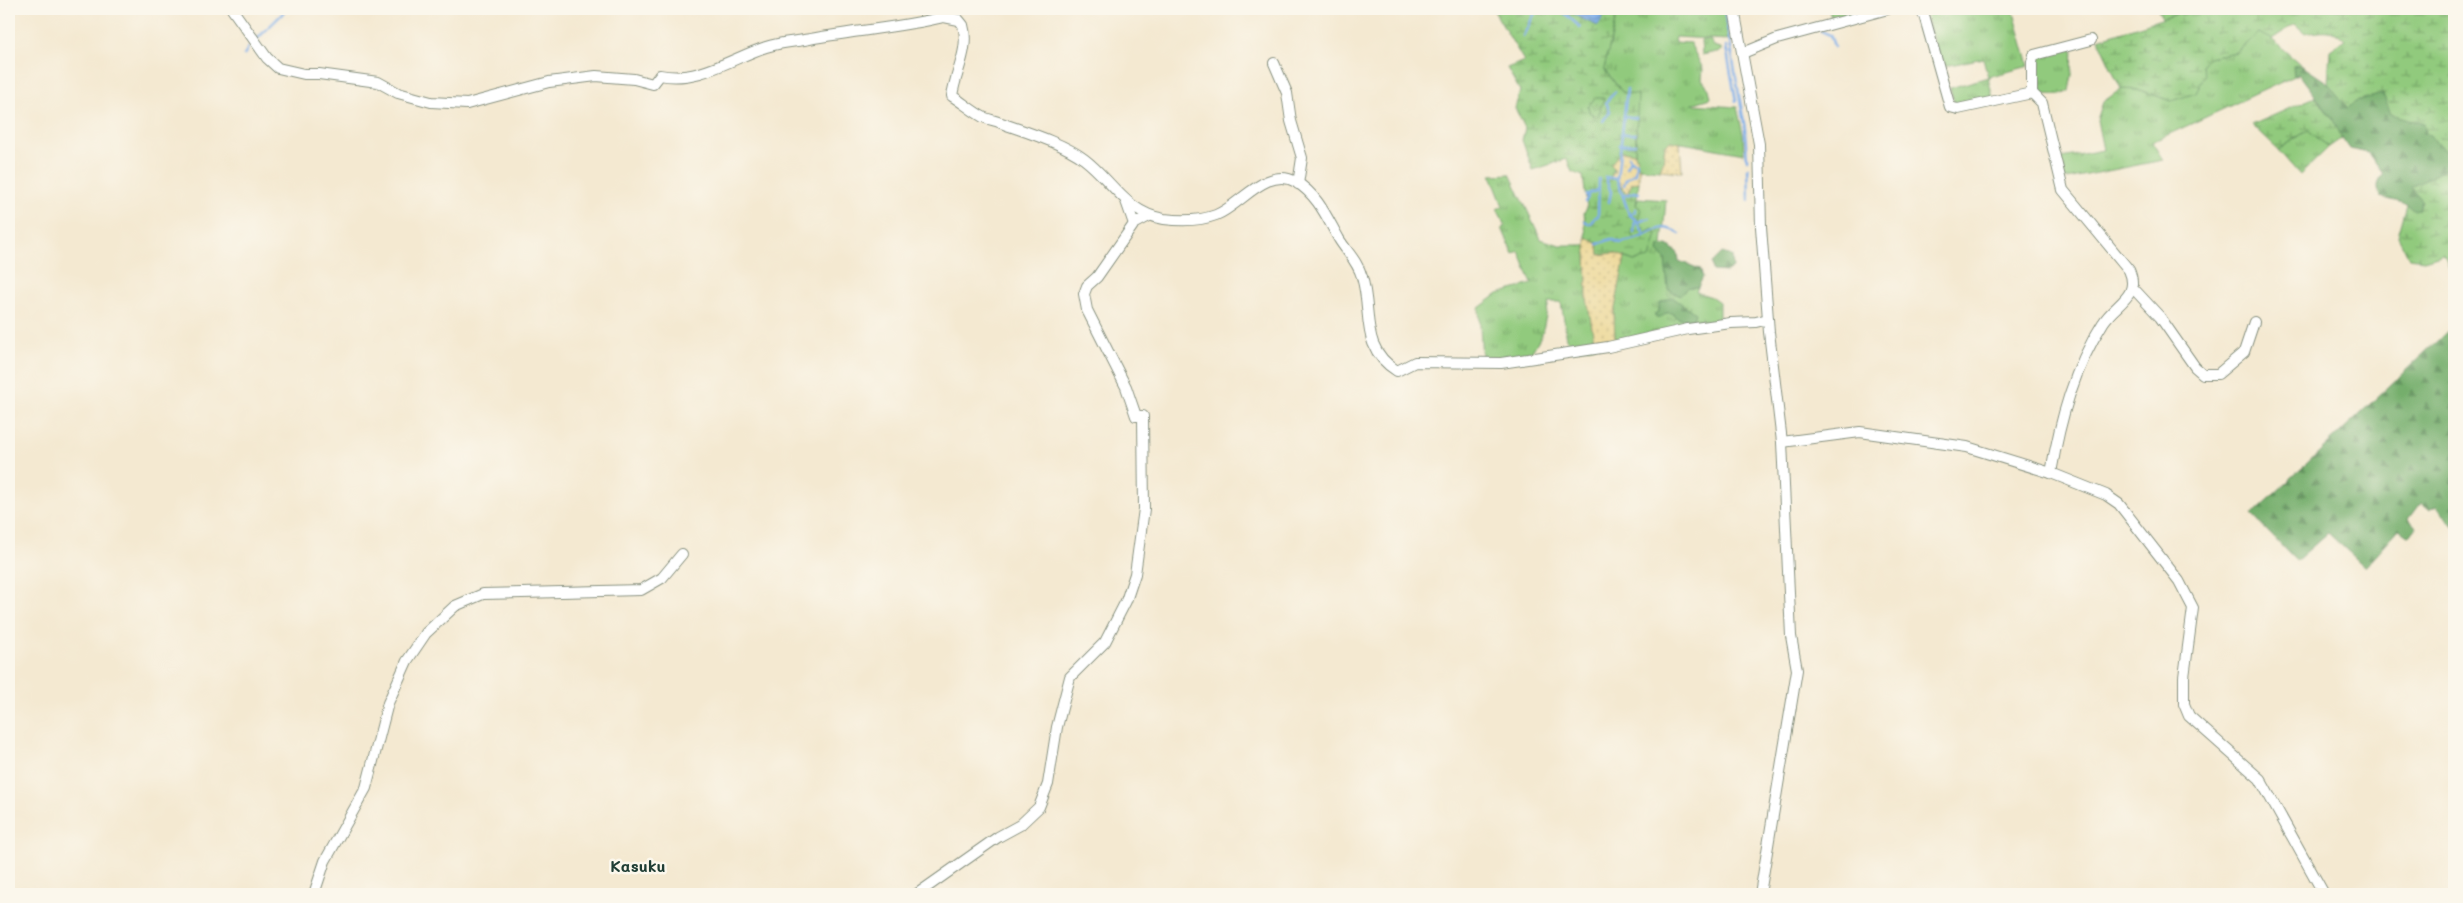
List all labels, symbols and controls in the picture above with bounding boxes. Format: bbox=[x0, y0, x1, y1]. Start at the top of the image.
district label: Kasuku bbox=[610, 855, 666, 876]

